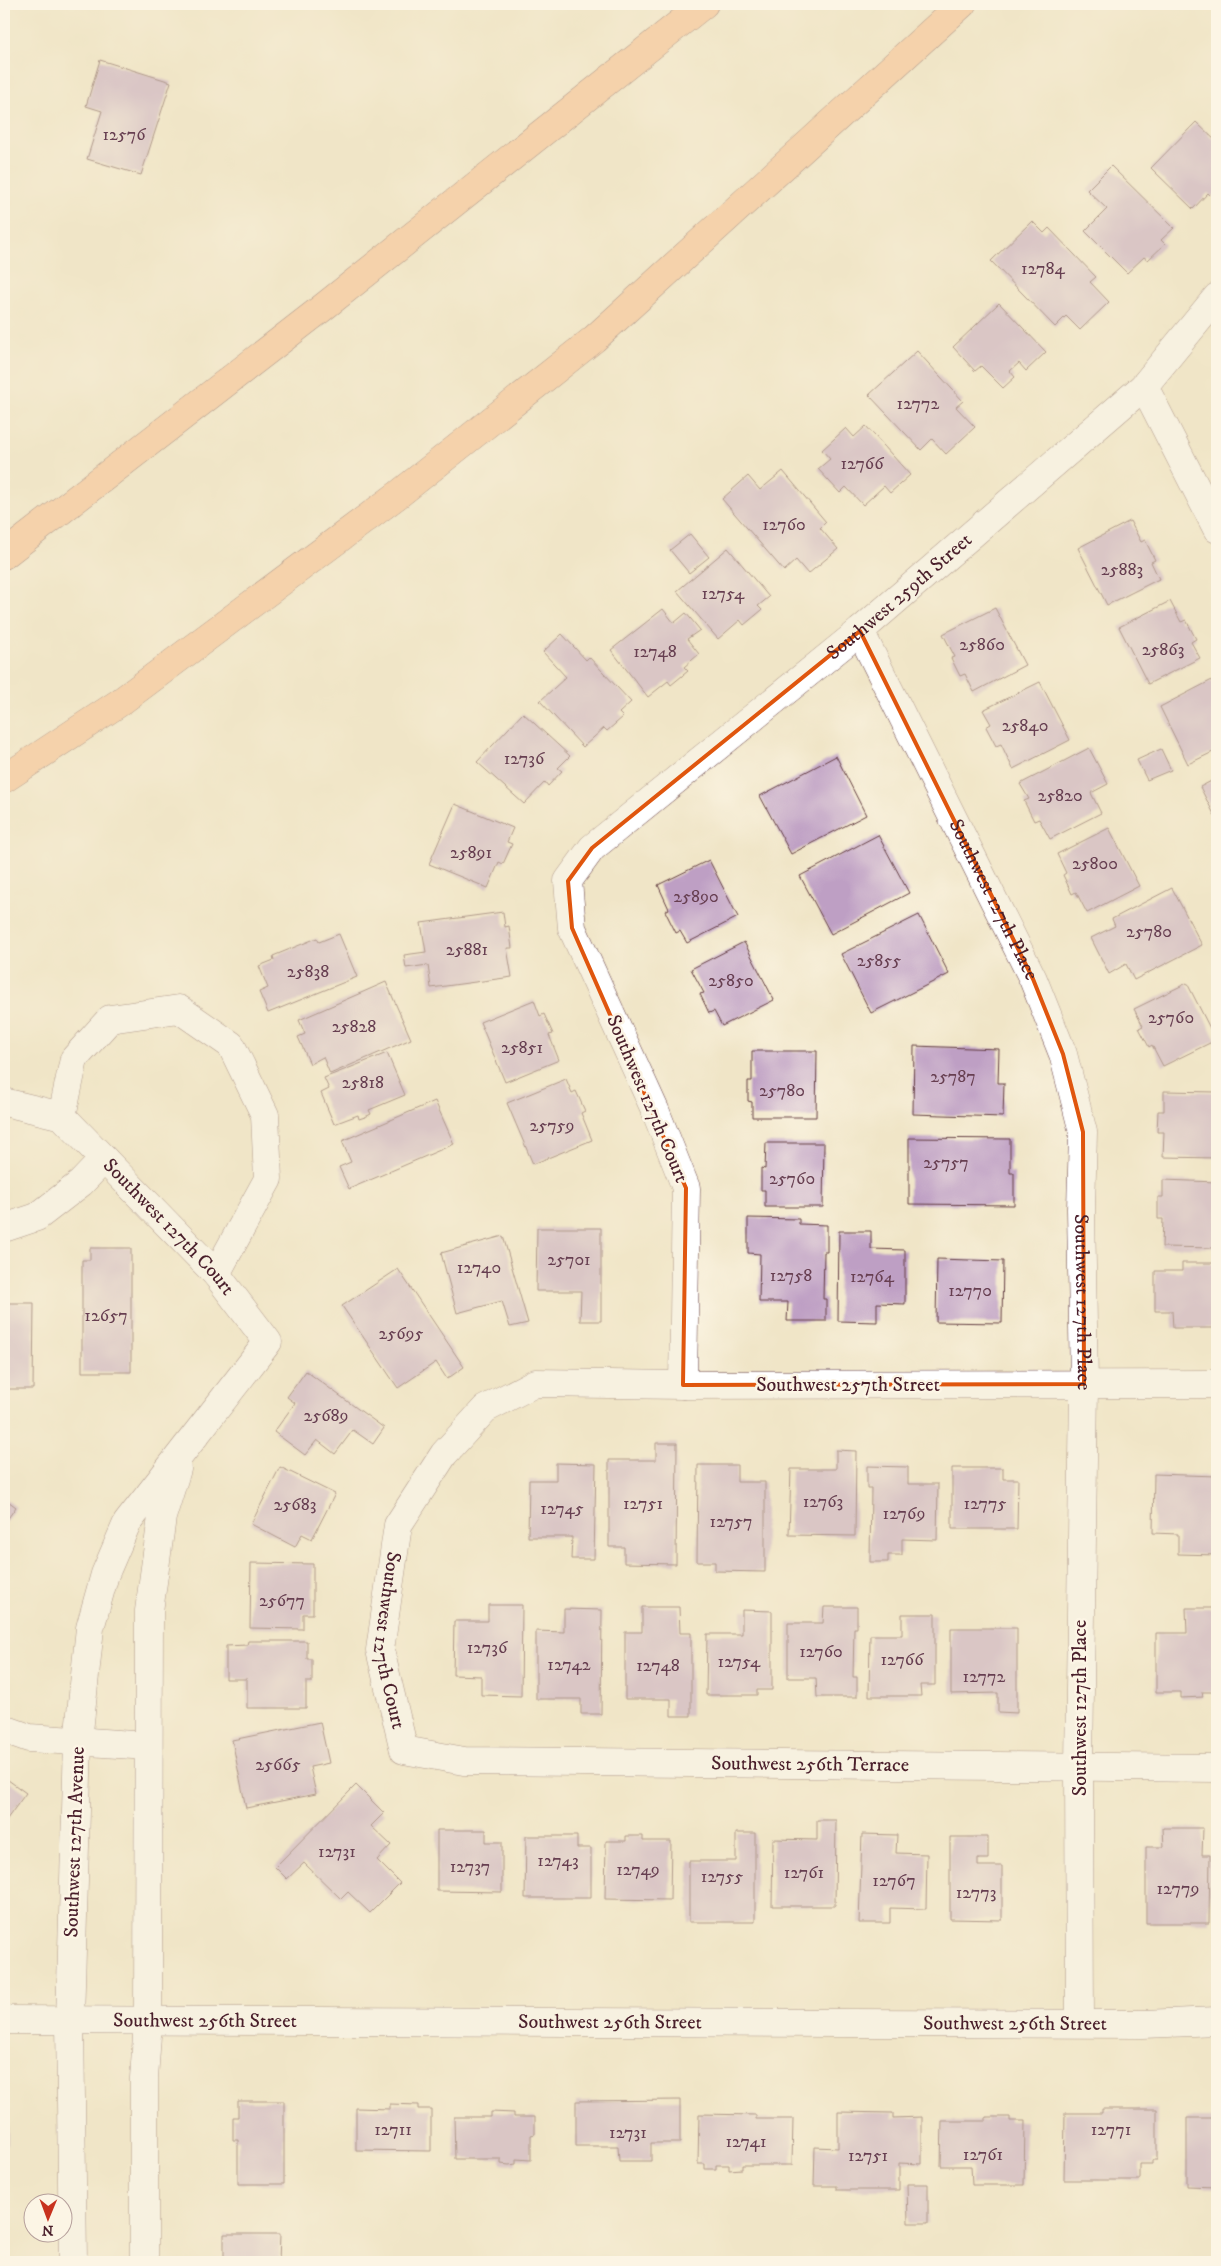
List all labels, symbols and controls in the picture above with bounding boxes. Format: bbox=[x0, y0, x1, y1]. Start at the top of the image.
house number: 12576 bbox=[102, 124, 146, 146]
house number: 12784 bbox=[1021, 258, 1066, 280]
house number: 12772 bbox=[897, 393, 940, 415]
house number: 12766 bbox=[840, 453, 884, 475]
house number: 12760 bbox=[762, 514, 806, 536]
street label: Southwest 259th Street bbox=[821, 528, 977, 666]
house number: 25883 bbox=[1101, 559, 1143, 581]
house number: 12754 bbox=[702, 583, 745, 605]
house number: 25860 bbox=[959, 634, 1005, 656]
house number: 25863 bbox=[1142, 639, 1184, 661]
house number: 12748 bbox=[633, 641, 677, 663]
house number: 25840 bbox=[1002, 715, 1048, 737]
house number: 12736 bbox=[504, 748, 545, 770]
house number: 25820 bbox=[1037, 785, 1083, 807]
street label: Southwest 127th Place bbox=[943, 815, 1044, 984]
house number: 25891 bbox=[450, 842, 492, 864]
house number: 25800 bbox=[1072, 853, 1118, 875]
house number: 25890 bbox=[673, 886, 719, 908]
house number: 25780 bbox=[1126, 921, 1172, 943]
house number: 25881 bbox=[446, 939, 488, 961]
house number: 25855 bbox=[857, 950, 901, 972]
house number: 25838 bbox=[287, 961, 329, 983]
house number: 25850 bbox=[708, 970, 754, 992]
house number: 25760 bbox=[1148, 1007, 1194, 1029]
street label: Southwest 127th Court bbox=[600, 1011, 694, 1187]
house number: 25828 bbox=[332, 1016, 376, 1038]
house number: 25851 bbox=[501, 1037, 543, 1059]
house number: 25787 bbox=[930, 1066, 976, 1088]
house number: 25818 bbox=[342, 1072, 384, 1094]
house number: 25780 bbox=[759, 1080, 805, 1102]
house number: 25759 bbox=[529, 1115, 575, 1137]
house number: 25757 bbox=[923, 1152, 969, 1174]
street label: Southwest 127th Court bbox=[98, 1153, 240, 1300]
house number: 25760 bbox=[769, 1168, 815, 1190]
street label: Southwest 127th Place bbox=[1069, 1214, 1097, 1390]
house number: 25701 bbox=[547, 1249, 591, 1271]
house number: 12740 bbox=[457, 1257, 501, 1279]
house number: 12758 bbox=[770, 1265, 812, 1287]
house number: 12764 bbox=[850, 1266, 895, 1288]
house number: 12770 bbox=[948, 1280, 992, 1302]
house number: 12657 bbox=[84, 1305, 128, 1327]
house number: 25695 bbox=[379, 1323, 424, 1345]
street label: Southwest 257th Street bbox=[756, 1373, 940, 1398]
house number: 25689 bbox=[303, 1405, 349, 1427]
house number: 12763 bbox=[803, 1491, 843, 1513]
house number: 12751 bbox=[623, 1493, 663, 1515]
house number: 12775 bbox=[964, 1493, 1006, 1515]
house number: 25683 bbox=[274, 1494, 316, 1516]
house number: 12745 bbox=[540, 1498, 584, 1520]
house number: 12769 bbox=[883, 1503, 925, 1525]
house number: 12757 bbox=[710, 1511, 752, 1533]
street label: Southwest 127th Court bbox=[367, 1550, 411, 1732]
house number: 25677 bbox=[259, 1590, 305, 1612]
street label: Southwest 127th Place bbox=[1068, 1620, 1093, 1796]
house number: 12736 bbox=[467, 1637, 508, 1659]
house number: 12760 bbox=[799, 1641, 843, 1663]
house number: 12766 bbox=[880, 1649, 924, 1671]
house number: 12754 bbox=[718, 1651, 761, 1673]
house number: 12742 bbox=[547, 1654, 591, 1676]
house number: 12748 bbox=[636, 1655, 680, 1677]
house number: 12772 bbox=[963, 1666, 1006, 1688]
street label: Southwest 127th Avenue bbox=[59, 1746, 91, 1938]
street label: Southwest 256th Terrace bbox=[711, 1751, 909, 1778]
house number: 25665 bbox=[255, 1754, 301, 1776]
house number: 12731 bbox=[318, 1841, 356, 1863]
house number: 12743 bbox=[537, 1850, 579, 1872]
house number: 12737 bbox=[450, 1856, 490, 1878]
house number: 12749 bbox=[616, 1859, 660, 1881]
house number: 12761 bbox=[784, 1862, 824, 1884]
house number: 12755 bbox=[701, 1866, 743, 1888]
house number: 12767 bbox=[872, 1870, 916, 1892]
house number: 12779 bbox=[1157, 1878, 1199, 1900]
house number: 12773 bbox=[956, 1882, 996, 1904]
street label: Southwest 256th Street bbox=[113, 2008, 297, 2034]
street label: Southwest 256th Street bbox=[518, 2009, 702, 2035]
street label: Southwest 256th Street bbox=[923, 2011, 1107, 2036]
house number: 12711 bbox=[374, 2119, 412, 2141]
house number: 12771 bbox=[1091, 2119, 1131, 2141]
house number: 12731 bbox=[609, 2122, 647, 2144]
house number: 12741 bbox=[725, 2131, 767, 2153]
house number: 12761 bbox=[963, 2144, 1003, 2166]
house number: 12751 bbox=[848, 2145, 888, 2167]
north arrow bbox=[22, 2194, 72, 2244]
text: N bbox=[41, 2221, 54, 2239]

